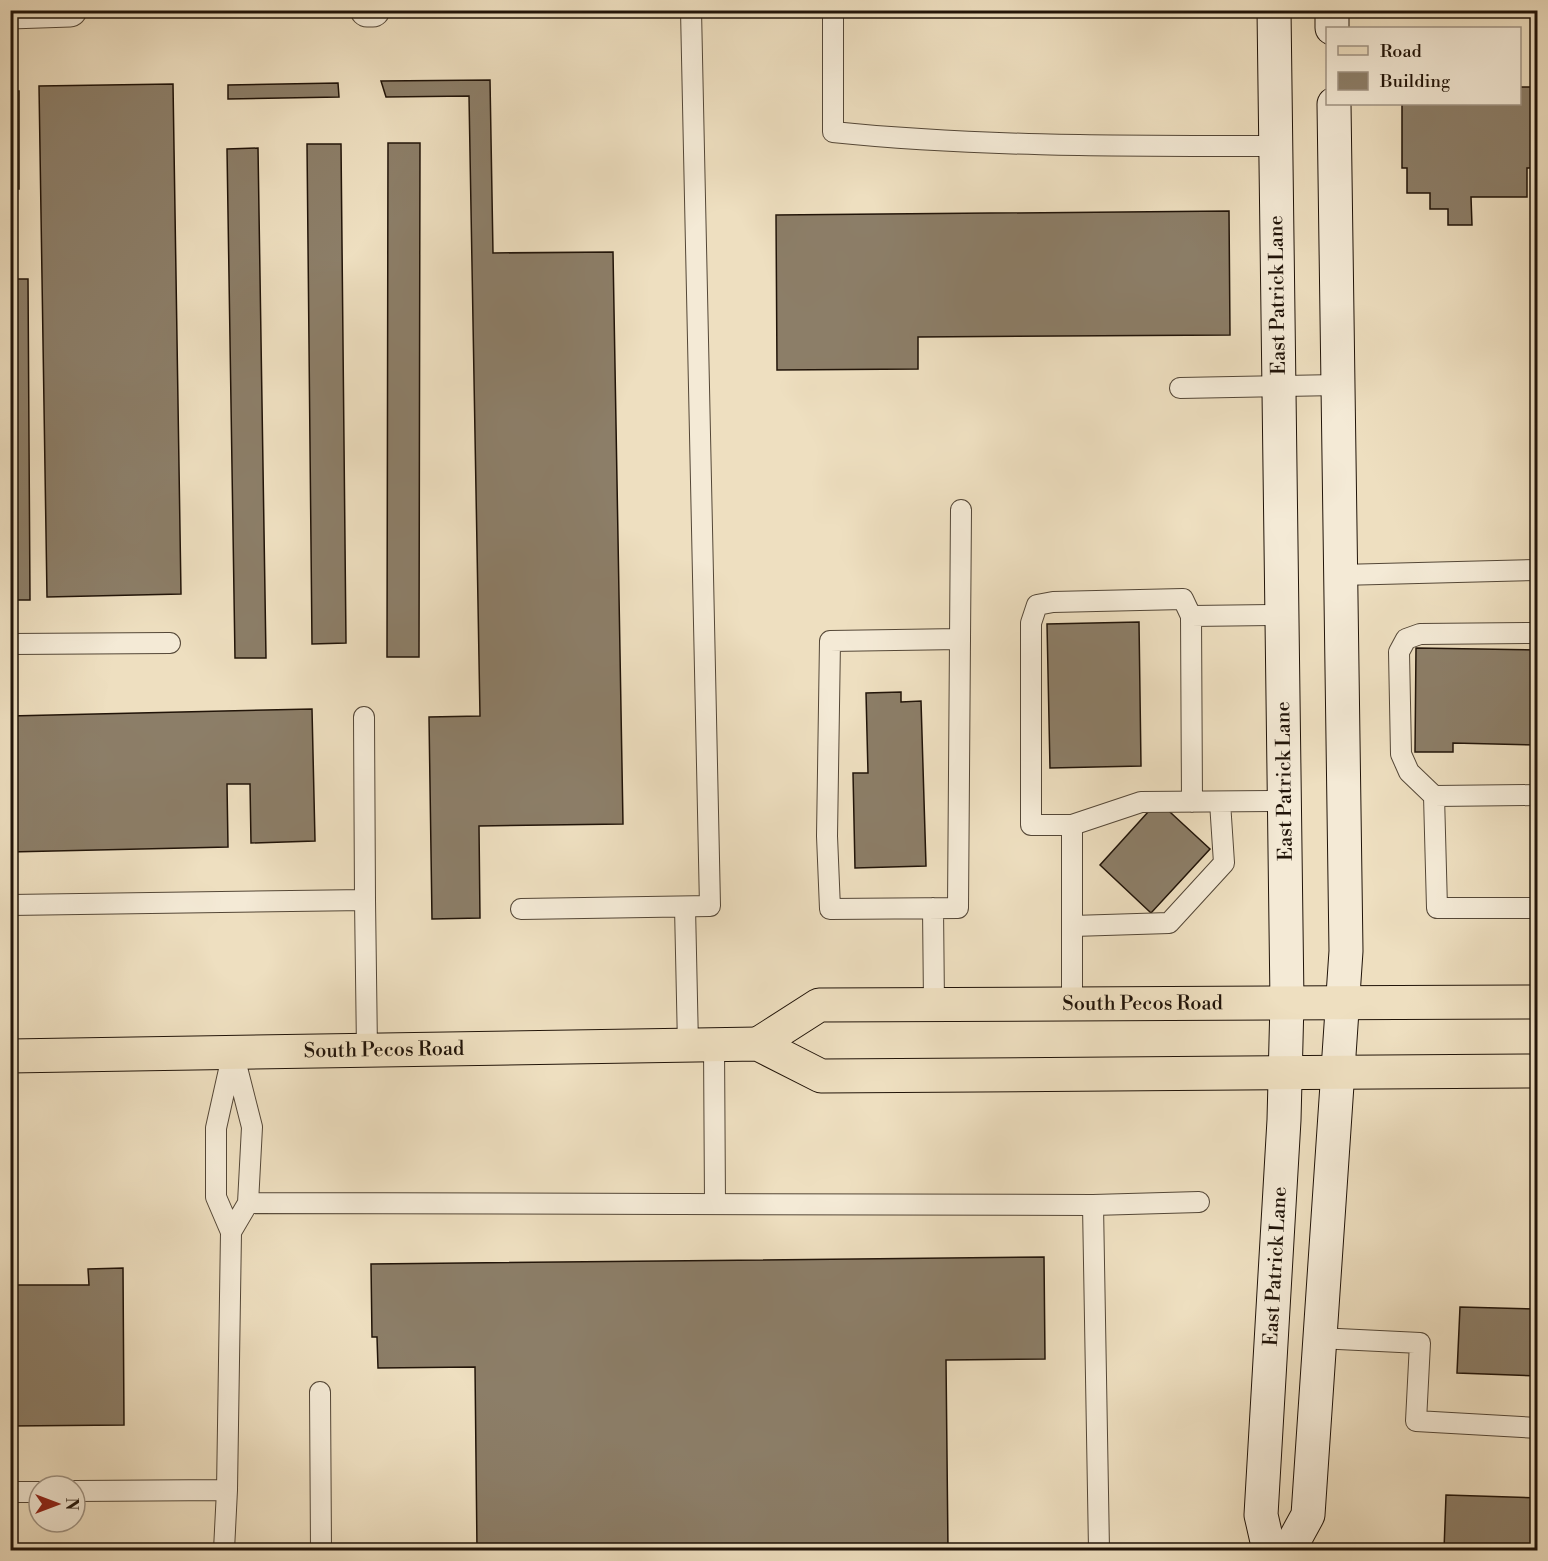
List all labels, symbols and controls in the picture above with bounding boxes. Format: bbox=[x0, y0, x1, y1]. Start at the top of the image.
legend bbox=[1326, 27, 1521, 105]
text: Road bbox=[1380, 40, 1423, 63]
text: Building bbox=[1379, 70, 1451, 93]
street label: East Patrick Lane bbox=[1264, 215, 1292, 375]
street label: East Patrick Lane bbox=[1271, 701, 1299, 861]
street label: South Pecos Road bbox=[1062, 991, 1224, 1016]
street label: South Pecos Road bbox=[303, 1036, 465, 1064]
street label: East Patrick Lane bbox=[1258, 1186, 1293, 1347]
north arrow bbox=[27, 1474, 87, 1534]
text: N bbox=[61, 1498, 81, 1511]

